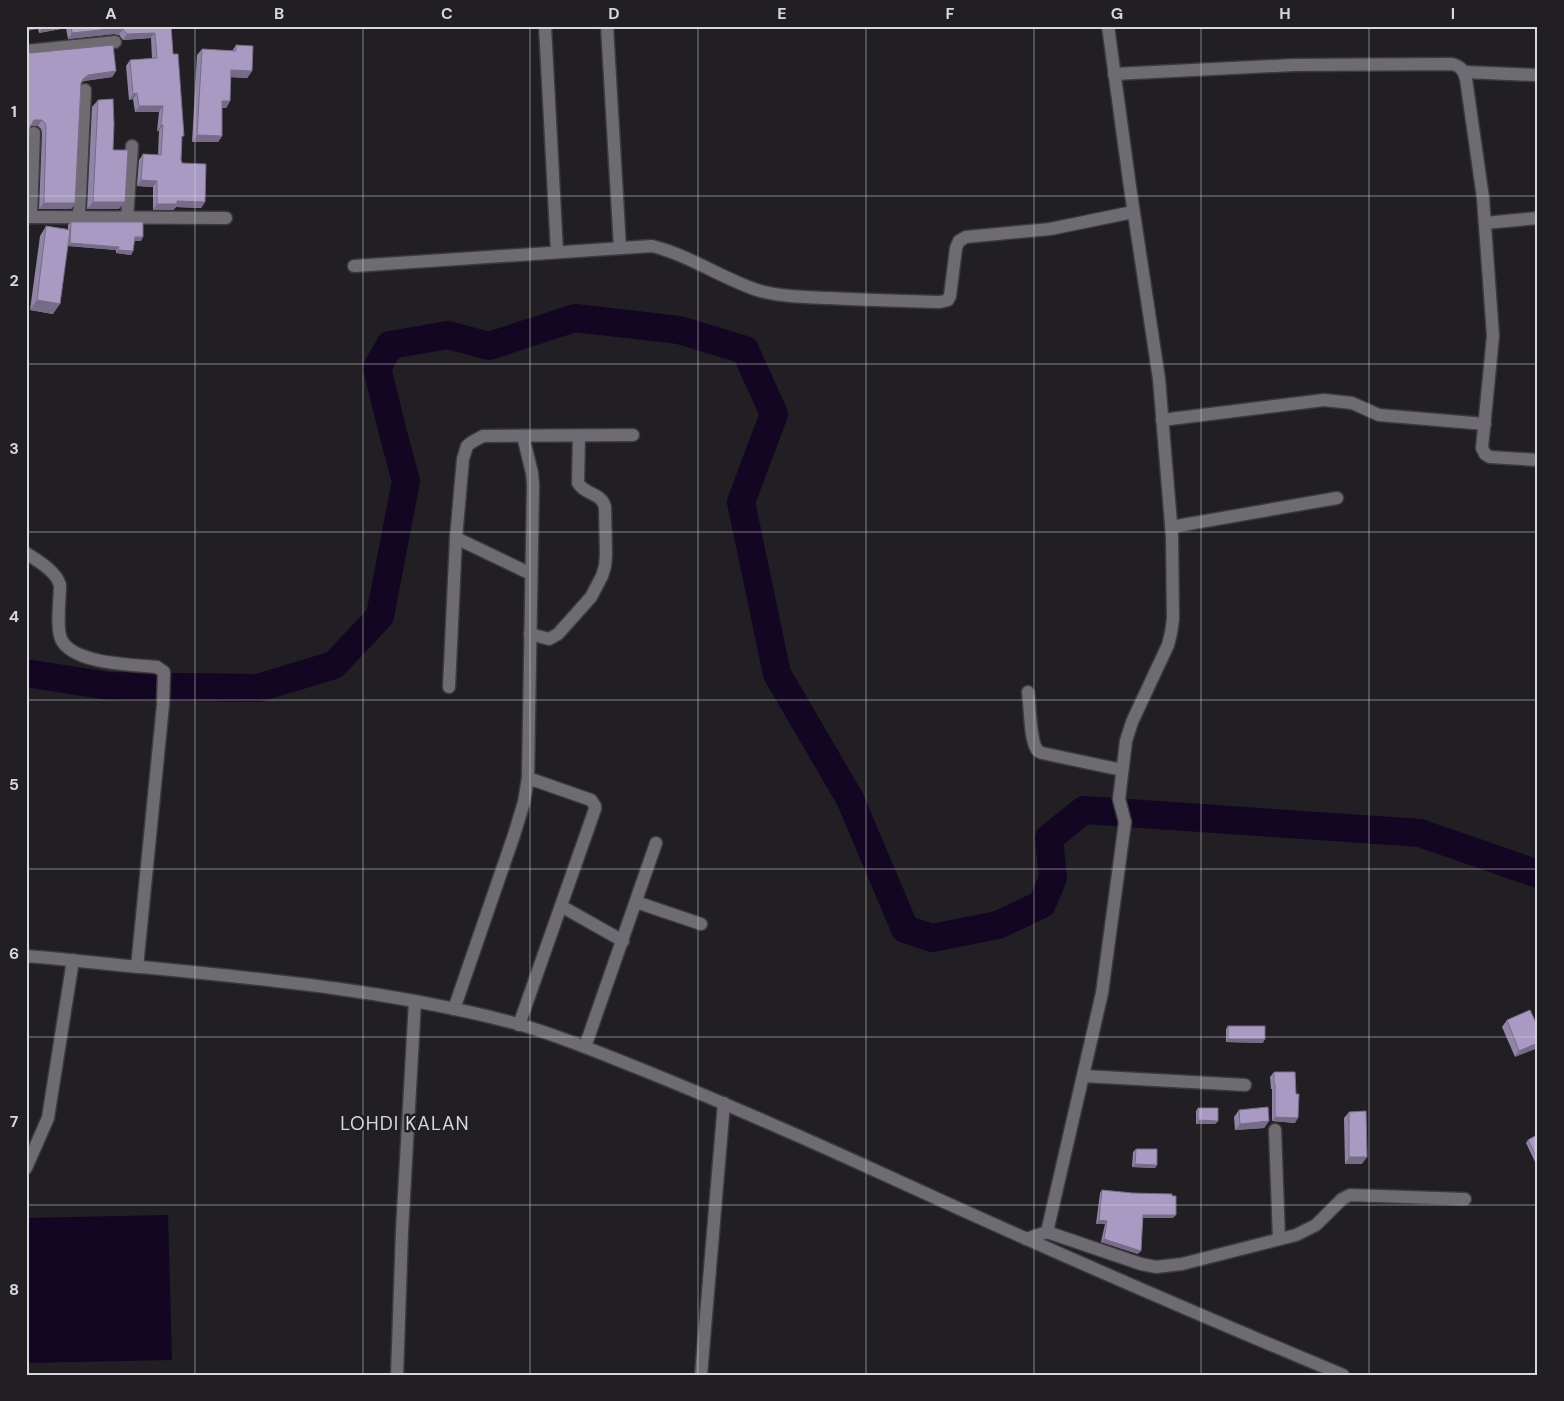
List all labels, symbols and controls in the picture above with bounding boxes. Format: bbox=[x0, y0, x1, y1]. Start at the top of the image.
text: A bbox=[105, 3, 117, 24]
text: B bbox=[274, 3, 284, 24]
text: C bbox=[441, 3, 453, 24]
text: D bbox=[608, 3, 620, 24]
text: E bbox=[777, 3, 787, 24]
text: F bbox=[946, 3, 955, 24]
text: G bbox=[1111, 3, 1123, 24]
text: H bbox=[1279, 3, 1291, 24]
text: I bbox=[1451, 3, 1455, 24]
text: 1 bbox=[11, 101, 17, 122]
text: 2 bbox=[9, 270, 19, 291]
text: 3 bbox=[9, 438, 19, 459]
text: 4 bbox=[9, 606, 19, 627]
text: 5 bbox=[9, 774, 19, 795]
text: 6 bbox=[9, 943, 19, 964]
text: 7 bbox=[10, 1111, 19, 1132]
district label: LOHDI KALAN bbox=[340, 1111, 470, 1136]
text: 8 bbox=[9, 1279, 19, 1300]

